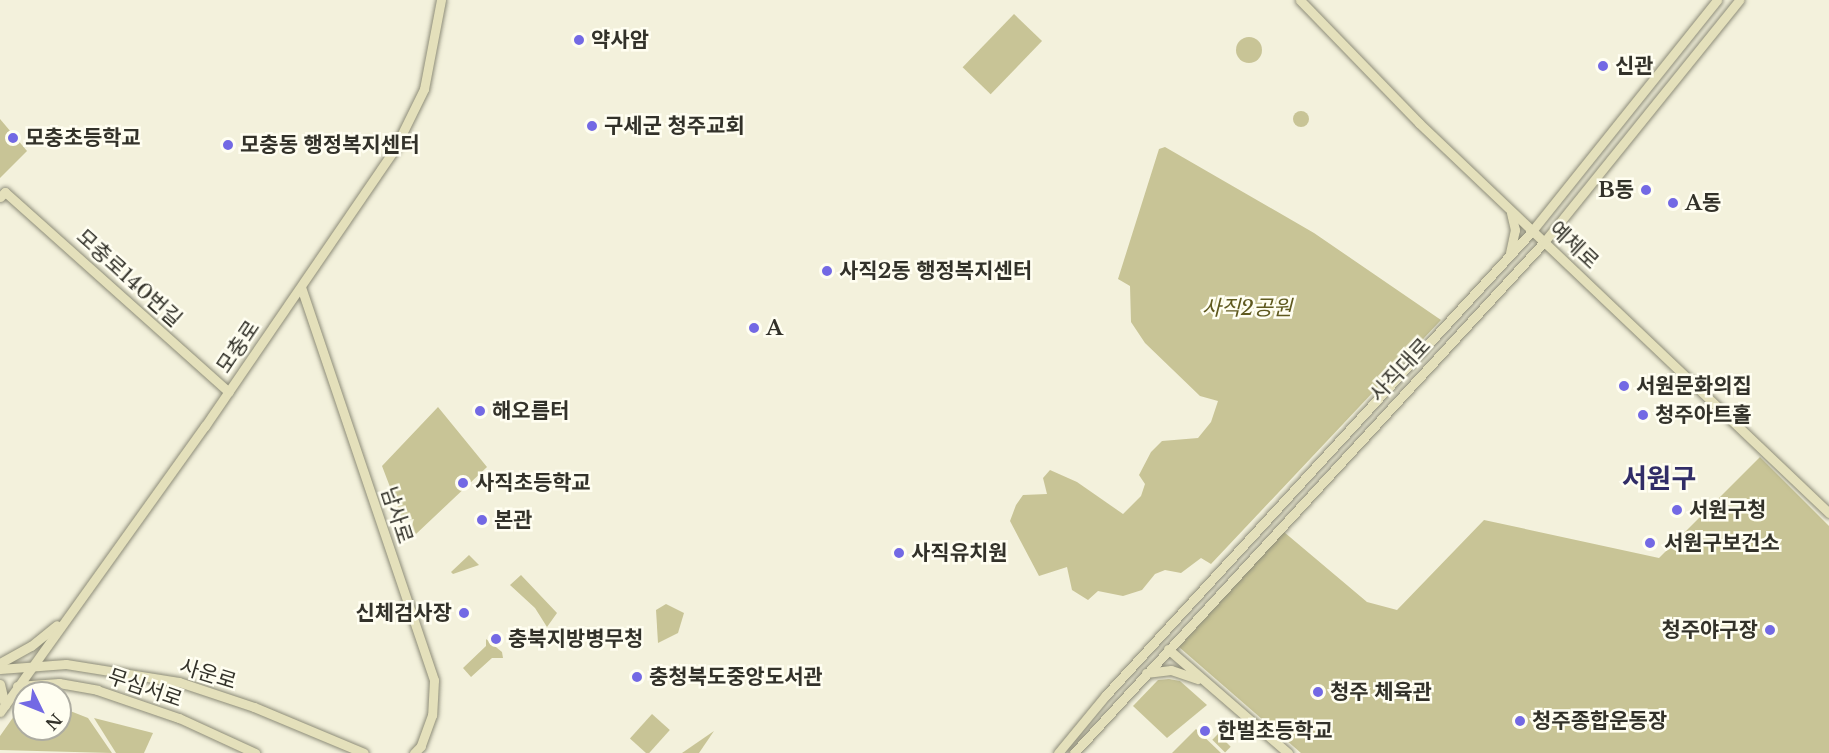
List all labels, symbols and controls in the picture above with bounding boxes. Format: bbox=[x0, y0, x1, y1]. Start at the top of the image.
place label: 약사암 bbox=[591, 27, 649, 53]
marker: 약사암 bbox=[572, 33, 586, 47]
place label: 신관 bbox=[1615, 53, 1654, 79]
marker: 신관 bbox=[1596, 59, 1610, 73]
place label: 구세군 청주교회 bbox=[604, 113, 745, 139]
marker: 구세군 청주교회 bbox=[585, 119, 599, 133]
place label: 모충초등학교 bbox=[25, 125, 141, 151]
marker: 모충초등학교 bbox=[6, 131, 20, 145]
place label: 모충동 행정복지센터 bbox=[240, 132, 419, 158]
marker: 모충동 행정복지센터 bbox=[221, 138, 235, 152]
place label: B동 bbox=[1598, 177, 1634, 203]
marker: B동 bbox=[1639, 183, 1653, 197]
place label: A동 bbox=[1685, 190, 1721, 216]
marker: A동 bbox=[1666, 196, 1680, 210]
street label: 예체로 bbox=[1544, 216, 1604, 274]
street label: 모충로140번길 bbox=[71, 224, 187, 332]
place label: 사직2동 행정복지센터 bbox=[839, 258, 1032, 284]
marker: 사직2동 행정복지센터 bbox=[820, 264, 834, 278]
park label: 사직2공원 bbox=[1202, 295, 1292, 321]
place label: A bbox=[766, 315, 783, 341]
street label: 모충로 bbox=[211, 316, 265, 378]
marker: A bbox=[747, 321, 761, 335]
street label: 사직대로 bbox=[1364, 333, 1436, 407]
place label: 서원문화의집 bbox=[1636, 373, 1752, 399]
marker: 서원문화의집 bbox=[1617, 379, 1631, 393]
place label: 해오름터 bbox=[492, 398, 569, 424]
place label: 청주아트홀 bbox=[1655, 402, 1752, 428]
marker: 해오름터 bbox=[473, 404, 487, 418]
marker: 청주아트홀 bbox=[1636, 408, 1650, 422]
district label: 서원구 bbox=[1622, 463, 1696, 495]
place label: 사직초등학교 bbox=[475, 470, 591, 496]
marker: 사직초등학교 bbox=[456, 476, 470, 490]
street label: 남사로 bbox=[376, 484, 418, 546]
place label: 서원구청 bbox=[1689, 497, 1766, 523]
marker: 서원구청 bbox=[1670, 503, 1684, 517]
place label: 본관 bbox=[494, 507, 533, 533]
marker: 본관 bbox=[475, 513, 489, 527]
place label: 서원구보건소 bbox=[1664, 530, 1780, 556]
marker: 서원구보건소 bbox=[1641, 534, 1659, 552]
place label: 사직유치원 bbox=[911, 540, 1008, 566]
marker: 사직유치원 bbox=[892, 546, 906, 560]
place label: 신체검사장 bbox=[355, 600, 452, 626]
marker: 신체검사장 bbox=[457, 606, 471, 620]
place label: 청주야구장 bbox=[1661, 617, 1758, 643]
marker: 청주야구장 bbox=[1763, 623, 1777, 637]
place label: 충북지방병무청 bbox=[508, 626, 643, 652]
marker: 충북지방병무청 bbox=[489, 632, 503, 646]
street label: 사운로 bbox=[177, 653, 239, 695]
street label: 무심서로 bbox=[104, 664, 186, 712]
place label: 충청북도중앙도서관 bbox=[649, 664, 823, 690]
marker: 충청북도중앙도서관 bbox=[630, 670, 644, 684]
place label: 청주 체육관 bbox=[1330, 679, 1432, 705]
north arrow bbox=[12, 681, 72, 741]
marker: 청주 체육관 bbox=[1311, 685, 1325, 699]
place label: 청주종합운동장 bbox=[1532, 708, 1667, 734]
text: N bbox=[41, 710, 66, 734]
marker: 청주종합운동장 bbox=[1513, 714, 1527, 728]
place label: 한벌초등학교 bbox=[1217, 718, 1333, 744]
marker: 한벌초등학교 bbox=[1198, 724, 1212, 738]

